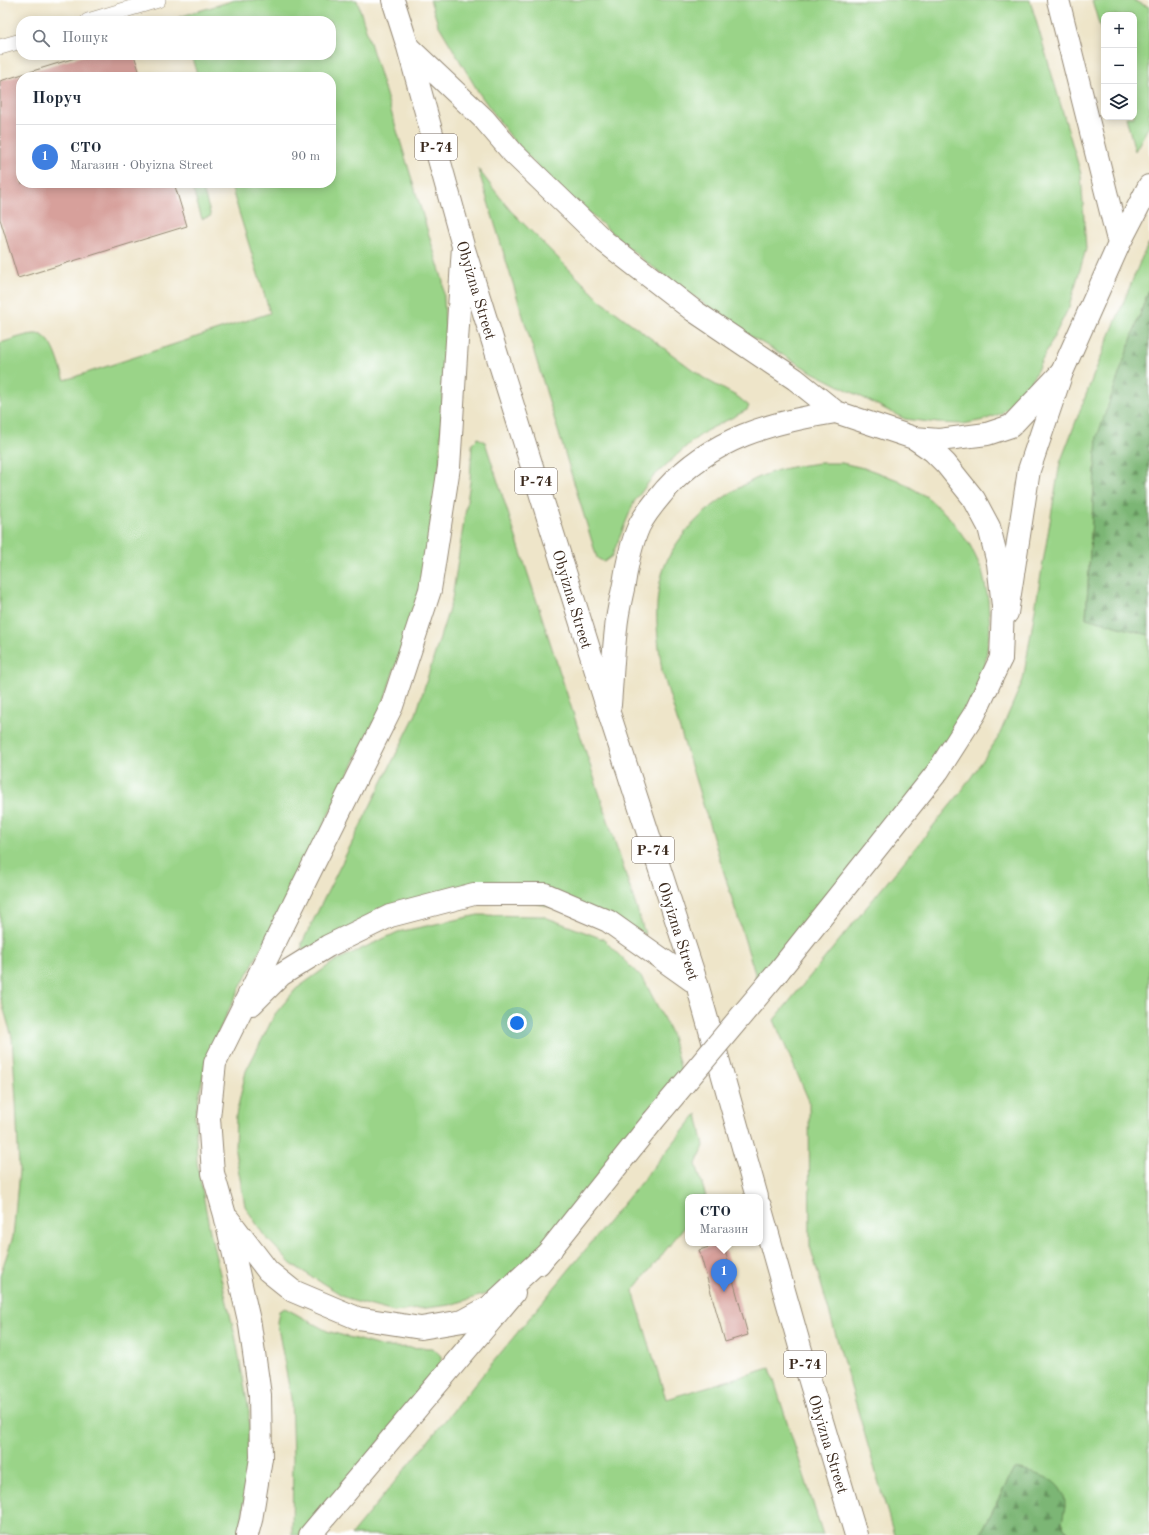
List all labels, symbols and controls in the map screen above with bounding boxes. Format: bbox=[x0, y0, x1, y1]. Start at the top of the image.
map controls bbox=[1101, 12, 1137, 120]
button: + bbox=[1101, 12, 1137, 48]
search box bbox=[16, 16, 336, 60]
icon: search bbox=[30, 27, 52, 49]
text: Пошук bbox=[62, 31, 108, 46]
button: − bbox=[1101, 48, 1137, 84]
button: layers bbox=[1101, 84, 1137, 120]
text: Поруч bbox=[32, 90, 81, 107]
road number: Р-74 bbox=[415, 134, 457, 160]
text: СТО bbox=[70, 141, 101, 156]
text: 1 bbox=[41, 150, 49, 163]
text: 90 m bbox=[291, 150, 320, 163]
text: Магазин · Obyizna Street bbox=[70, 159, 213, 172]
street label: Obyizna Street bbox=[452, 239, 498, 342]
road number: Р-74 bbox=[515, 468, 557, 494]
street label: Obyizna Street bbox=[548, 548, 594, 651]
road number: Р-74 bbox=[632, 837, 674, 863]
street label: Obyizna Street bbox=[654, 880, 701, 983]
your location bbox=[507, 1013, 527, 1033]
popup bbox=[685, 1194, 763, 1246]
text: СТО bbox=[700, 1205, 731, 1220]
text: Магазин bbox=[700, 1223, 748, 1236]
pin: 1 bbox=[711, 1259, 737, 1292]
road number: Р-74 bbox=[784, 1351, 826, 1377]
street label: Obyizna Street bbox=[804, 1393, 850, 1496]

